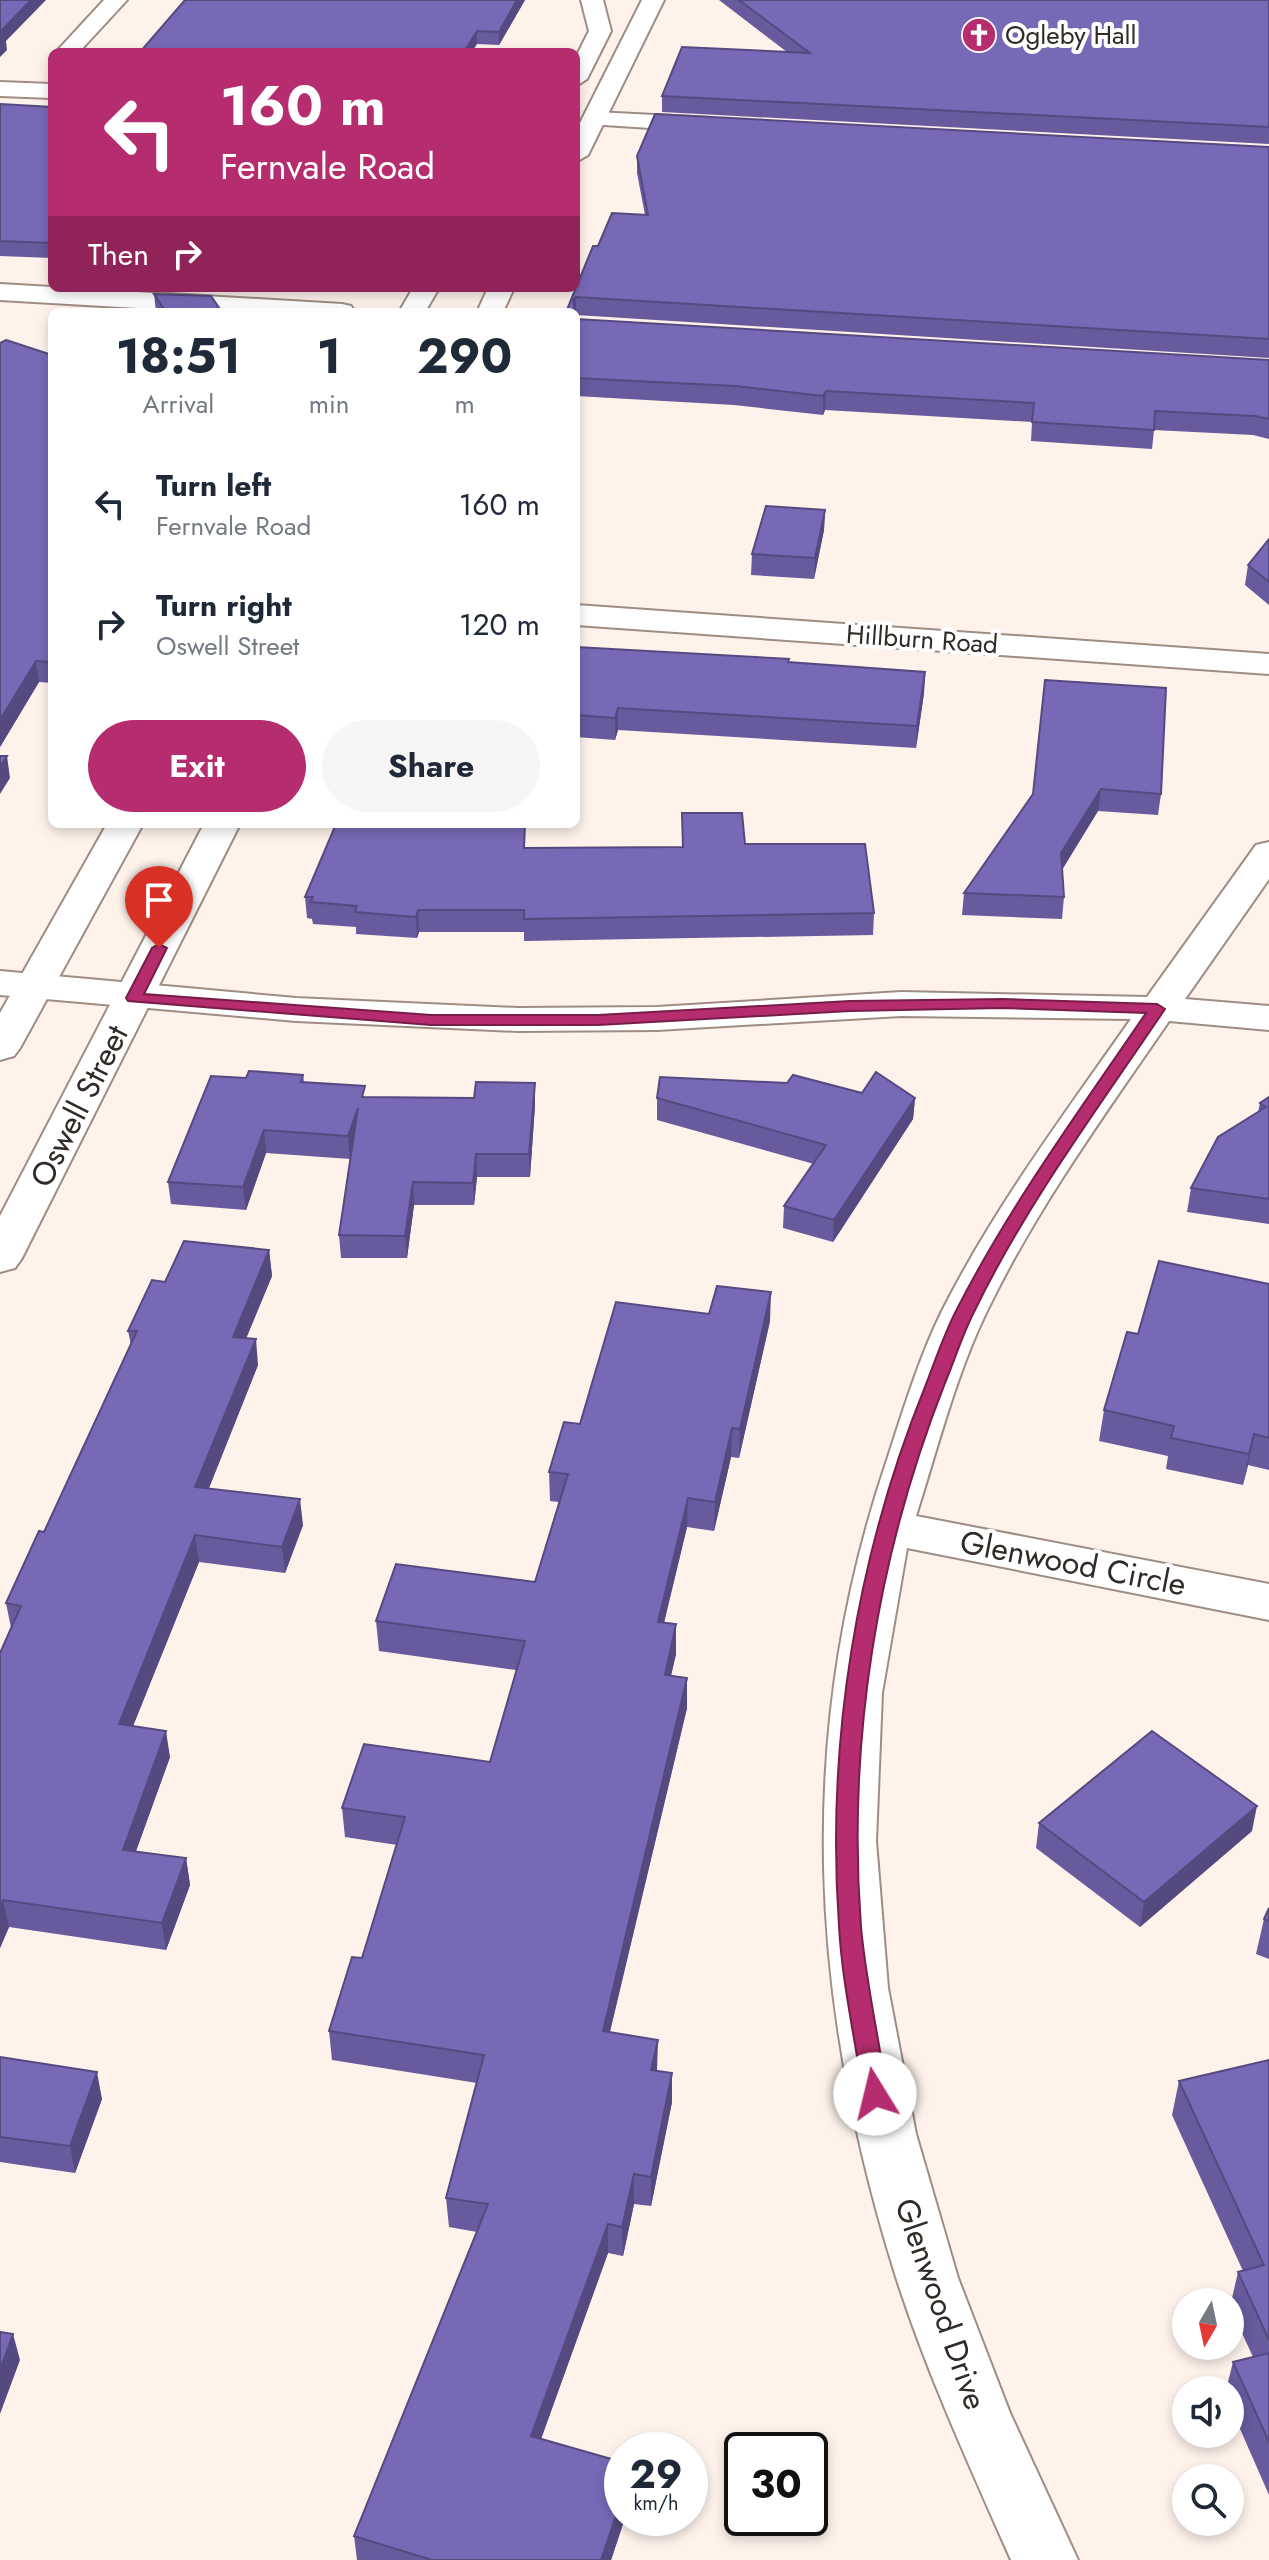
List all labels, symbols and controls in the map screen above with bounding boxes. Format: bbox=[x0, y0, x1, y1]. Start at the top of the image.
church icon: Ogleby Hall bbox=[960, 16, 998, 54]
place label: Ogleby Hall bbox=[1005, 16, 1136, 54]
text: 160 m bbox=[220, 65, 386, 146]
icon: left bbox=[88, 80, 192, 184]
text: Fernvale Road bbox=[220, 140, 435, 192]
icon: right bbox=[165, 232, 209, 276]
text: Then bbox=[88, 233, 149, 276]
text: 18:51 bbox=[116, 322, 241, 391]
text: 1 bbox=[317, 322, 341, 391]
text: 290 bbox=[417, 322, 512, 391]
text: Arrival bbox=[142, 385, 214, 423]
text: min bbox=[309, 385, 349, 423]
text: m bbox=[455, 385, 475, 423]
text: Turn left bbox=[156, 464, 271, 507]
icon: left bbox=[88, 482, 132, 526]
text: 160 m bbox=[459, 483, 540, 526]
text: Fernvale Road bbox=[156, 507, 311, 545]
text: Turn right bbox=[156, 584, 292, 627]
icon: right bbox=[88, 602, 132, 646]
text: 120 m bbox=[459, 603, 540, 646]
street label: Hillburn Road bbox=[845, 615, 999, 663]
text: Oswell Street bbox=[156, 627, 299, 665]
button: Exit bbox=[88, 720, 306, 812]
button: Share bbox=[322, 720, 540, 812]
pin bbox=[125, 866, 193, 948]
icon: arrive bbox=[137, 878, 181, 922]
street label: Oswell Street bbox=[18, 1017, 140, 1195]
street label: Glenwood Circle bbox=[956, 1519, 1190, 1607]
position arrow bbox=[833, 2052, 917, 2136]
street label: Glenwood Drive bbox=[883, 2192, 999, 2416]
north arrow bbox=[1172, 2288, 1244, 2360]
map controls bbox=[1172, 2288, 1244, 2536]
button: sound bbox=[1172, 2376, 1244, 2448]
speed limit sign: 30 bbox=[724, 2432, 828, 2536]
text: 29 bbox=[630, 2445, 683, 2503]
button: search bbox=[1172, 2464, 1244, 2536]
text: km/h bbox=[633, 2489, 679, 2518]

